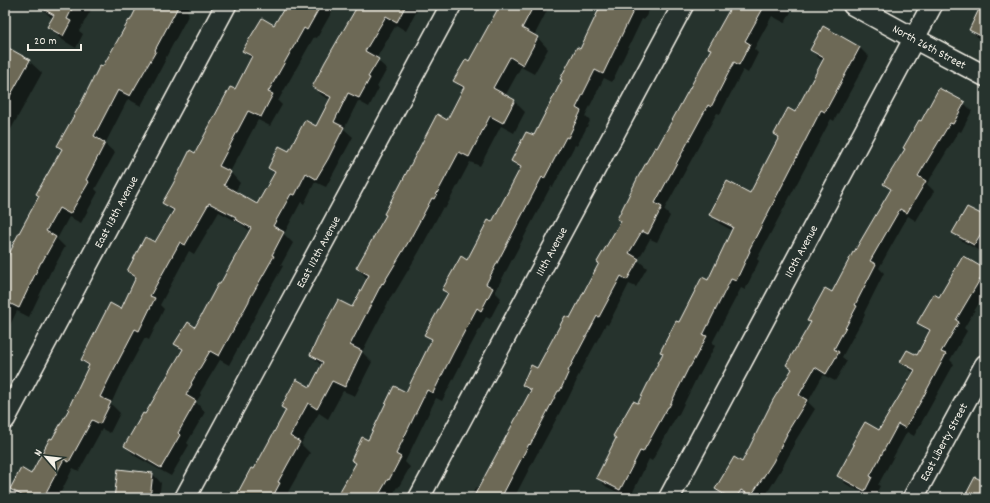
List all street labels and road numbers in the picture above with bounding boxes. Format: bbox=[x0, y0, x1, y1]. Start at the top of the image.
street label: North 26th Street bbox=[889, 21, 969, 75]
street label: East 113th Avenue bbox=[91, 173, 143, 251]
street label: East 112th Avenue bbox=[293, 213, 346, 291]
street label: 110th Avenue bbox=[781, 222, 823, 281]
street label: 111th Avenue bbox=[532, 224, 573, 279]
street label: East Liberty Street bbox=[917, 400, 973, 485]

